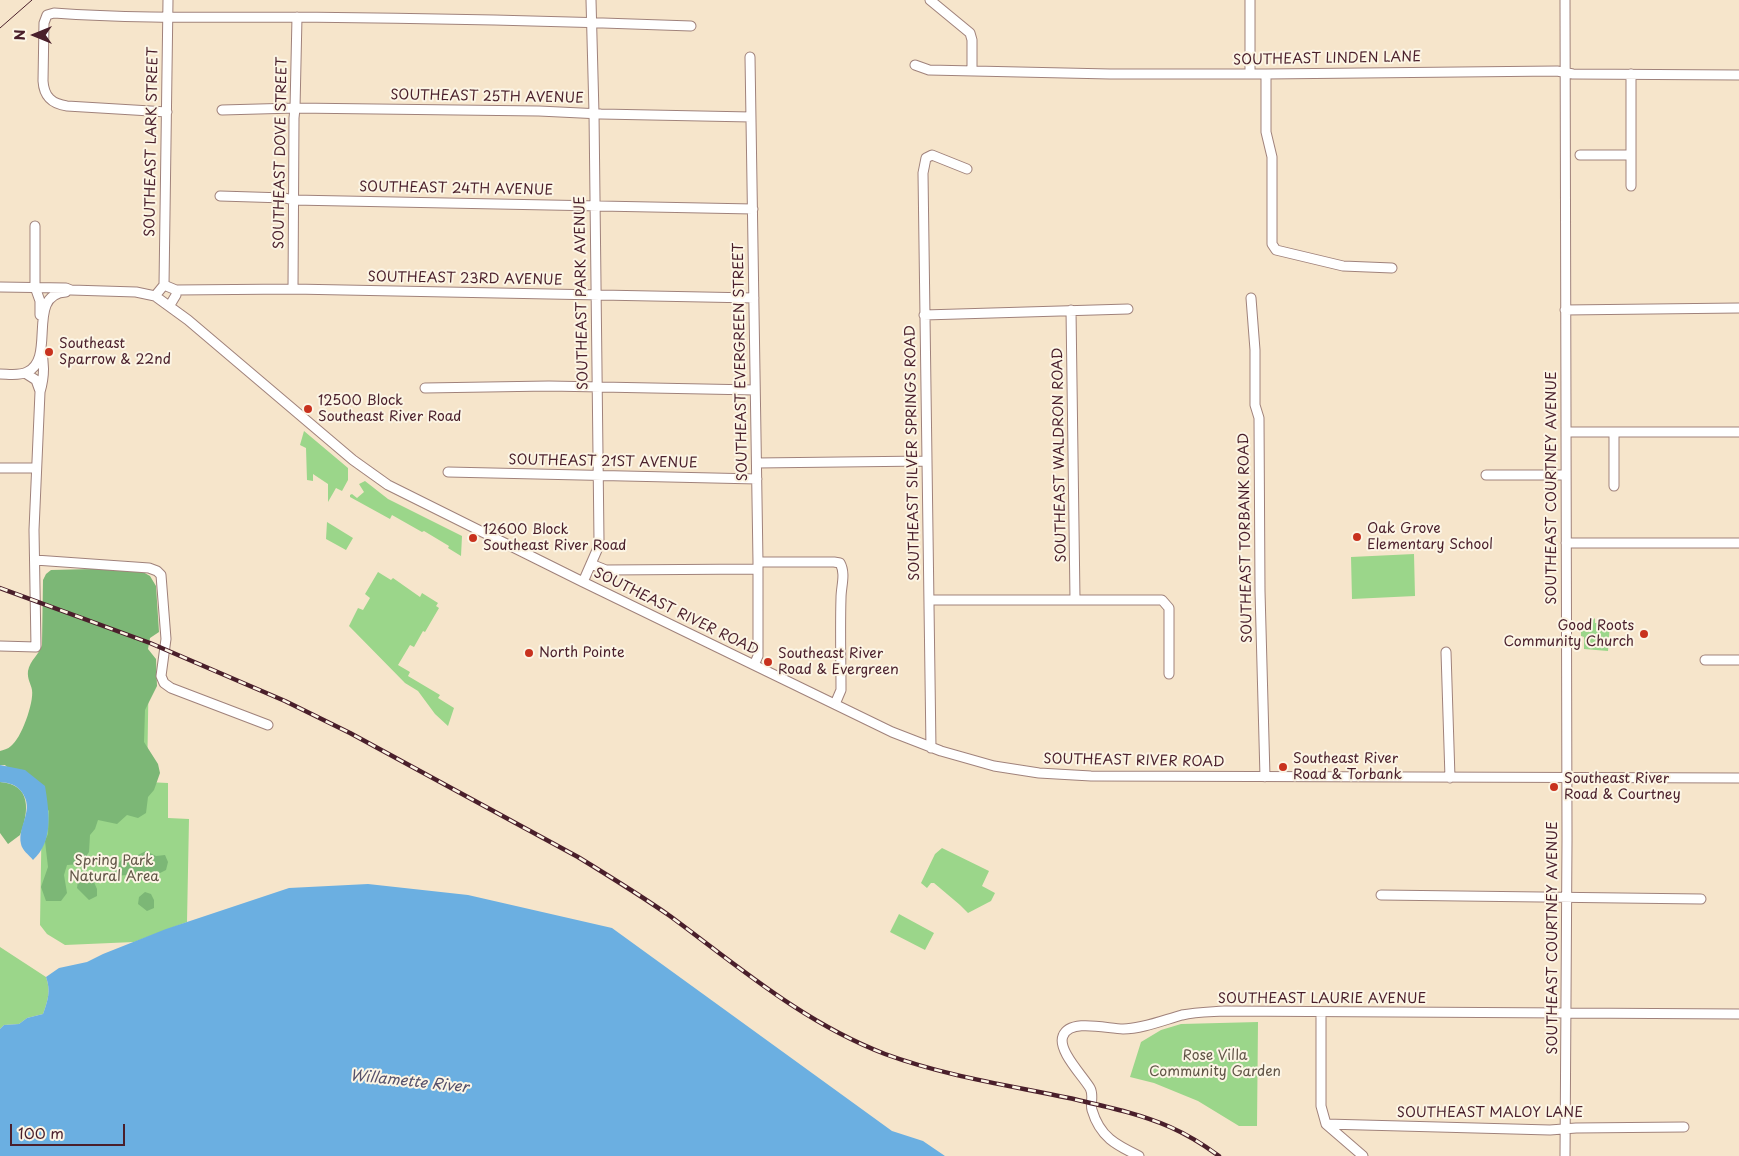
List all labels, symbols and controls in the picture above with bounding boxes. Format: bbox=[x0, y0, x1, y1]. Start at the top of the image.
north arrow bbox=[10, 10, 60, 60]
text: N bbox=[9, 29, 30, 41]
street label: SOUTHEAST LARK STREET bbox=[142, 47, 162, 237]
street label: SOUTHEAST LINDEN LANE bbox=[1233, 49, 1421, 69]
street label: SOUTHEAST DOVE STREET bbox=[271, 57, 291, 249]
street label: SOUTHEAST 25TH AVENUE bbox=[390, 87, 584, 107]
street label: SOUTHEAST 24TH AVENUE bbox=[359, 179, 553, 199]
street label: SOUTHEAST PARK AVENUE bbox=[572, 196, 592, 390]
street label: SOUTHEAST EVERGREEN STREET bbox=[731, 242, 751, 482]
street label: SOUTHEAST 23RD AVENUE bbox=[367, 269, 563, 289]
street label: SOUTHEAST SILVER SPRINGS ROAD bbox=[902, 325, 924, 581]
place label: Southeast Sparrow & 22nd bbox=[59, 336, 171, 368]
marker: Southeast Sparrow & 22nd bbox=[43, 346, 55, 358]
street label: SOUTHEAST WALDRON ROAD bbox=[1050, 347, 1070, 563]
street label: SOUTHEAST COURTNEY AVENUE bbox=[1544, 371, 1560, 605]
place label: 12500 Block Southeast River Road bbox=[318, 393, 461, 426]
marker: 12500 Block Southeast River Road bbox=[302, 403, 314, 415]
street label: SOUTHEAST TORBANK ROAD bbox=[1236, 433, 1256, 643]
street label: SOUTHEAST 21ST AVENUE bbox=[508, 452, 698, 472]
place label: Oak Grove Elementary School bbox=[1367, 521, 1493, 554]
place label: 12600 Block Southeast River Road bbox=[483, 522, 626, 554]
marker: Oak Grove Elementary School bbox=[1351, 531, 1363, 543]
marker: 12600 Block Southeast River Road bbox=[467, 532, 479, 544]
street label: SOUTHEAST RIVER ROAD bbox=[591, 565, 761, 659]
place label: Good Roots Community Church bbox=[1503, 618, 1634, 650]
marker: Good Roots Community Church bbox=[1638, 628, 1650, 640]
place label: North Pointe bbox=[539, 645, 625, 661]
place label: Southeast River Road & Evergreen bbox=[778, 646, 899, 679]
marker: North Pointe bbox=[523, 647, 535, 659]
marker: Southeast River Road & Evergreen bbox=[762, 656, 774, 668]
street label: SOUTHEAST RIVER ROAD bbox=[1043, 751, 1225, 771]
place label: Southeast River Road & Torbank bbox=[1293, 751, 1402, 784]
marker: Southeast River Road & Torbank bbox=[1277, 761, 1289, 773]
place label: Southeast River Road & Courtney bbox=[1564, 771, 1681, 804]
marker: Southeast River Road & Courtney bbox=[1548, 781, 1560, 793]
street label: SOUTHEAST COURTNEY AVENUE bbox=[1545, 821, 1561, 1055]
park label: Spring Park Natural Area bbox=[69, 853, 159, 886]
street label: SOUTHEAST LAURIE AVENUE bbox=[1218, 991, 1426, 1007]
park label: Rose Villa Community Garden bbox=[1149, 1048, 1281, 1080]
water label: Willamette River bbox=[349, 1067, 469, 1097]
street label: SOUTHEAST MALOY LANE bbox=[1397, 1105, 1583, 1121]
scale bar bbox=[12, 1114, 128, 1146]
text: 100 m bbox=[18, 1121, 64, 1144]

